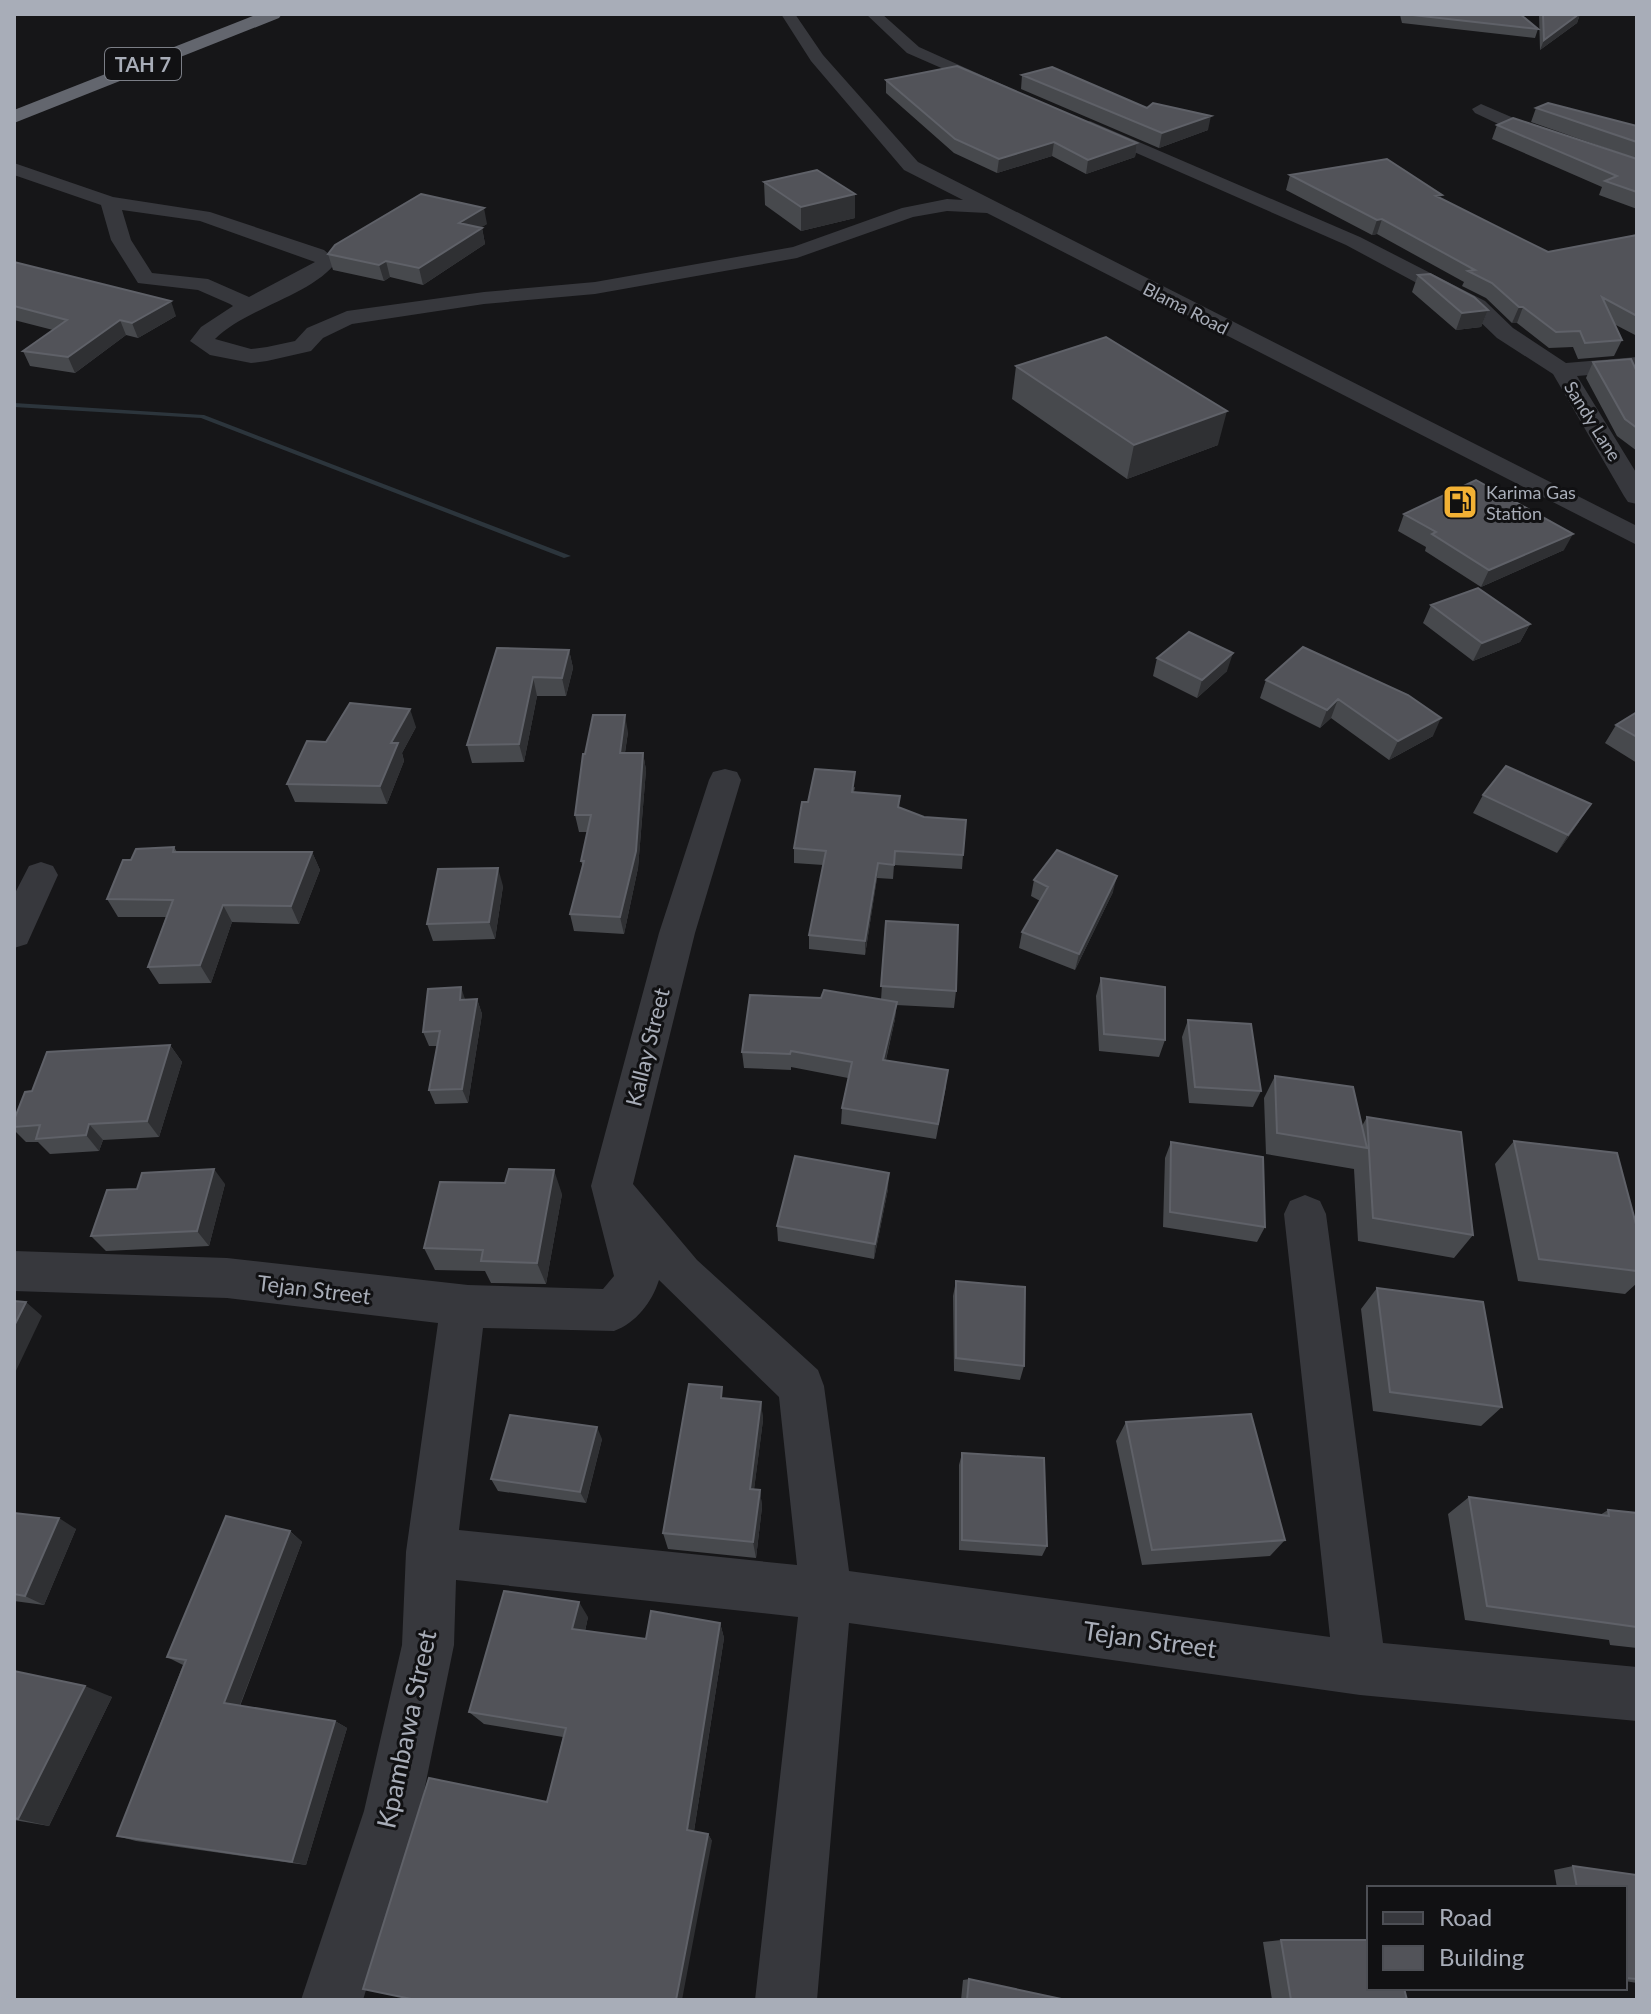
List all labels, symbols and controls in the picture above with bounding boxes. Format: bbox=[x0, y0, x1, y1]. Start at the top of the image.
road number: TAH 7 bbox=[105, 48, 181, 80]
street label: Blama Road bbox=[1140, 277, 1232, 339]
street label: Sandy Lane bbox=[1560, 377, 1626, 465]
place label: Karima Gas Station bbox=[1486, 481, 1576, 524]
fuel station icon: Karima Gas Station bbox=[1441, 483, 1479, 521]
street label: Kallay Street bbox=[619, 985, 675, 1109]
street label: Tejan Street bbox=[256, 1269, 372, 1309]
street label: Tejan Street bbox=[1081, 1614, 1220, 1664]
street label: Kpambawa Street bbox=[369, 1626, 443, 1831]
legend bbox=[1367, 1886, 1627, 1990]
text: Road bbox=[1439, 1902, 1492, 1931]
text: Building bbox=[1439, 1942, 1524, 1971]

